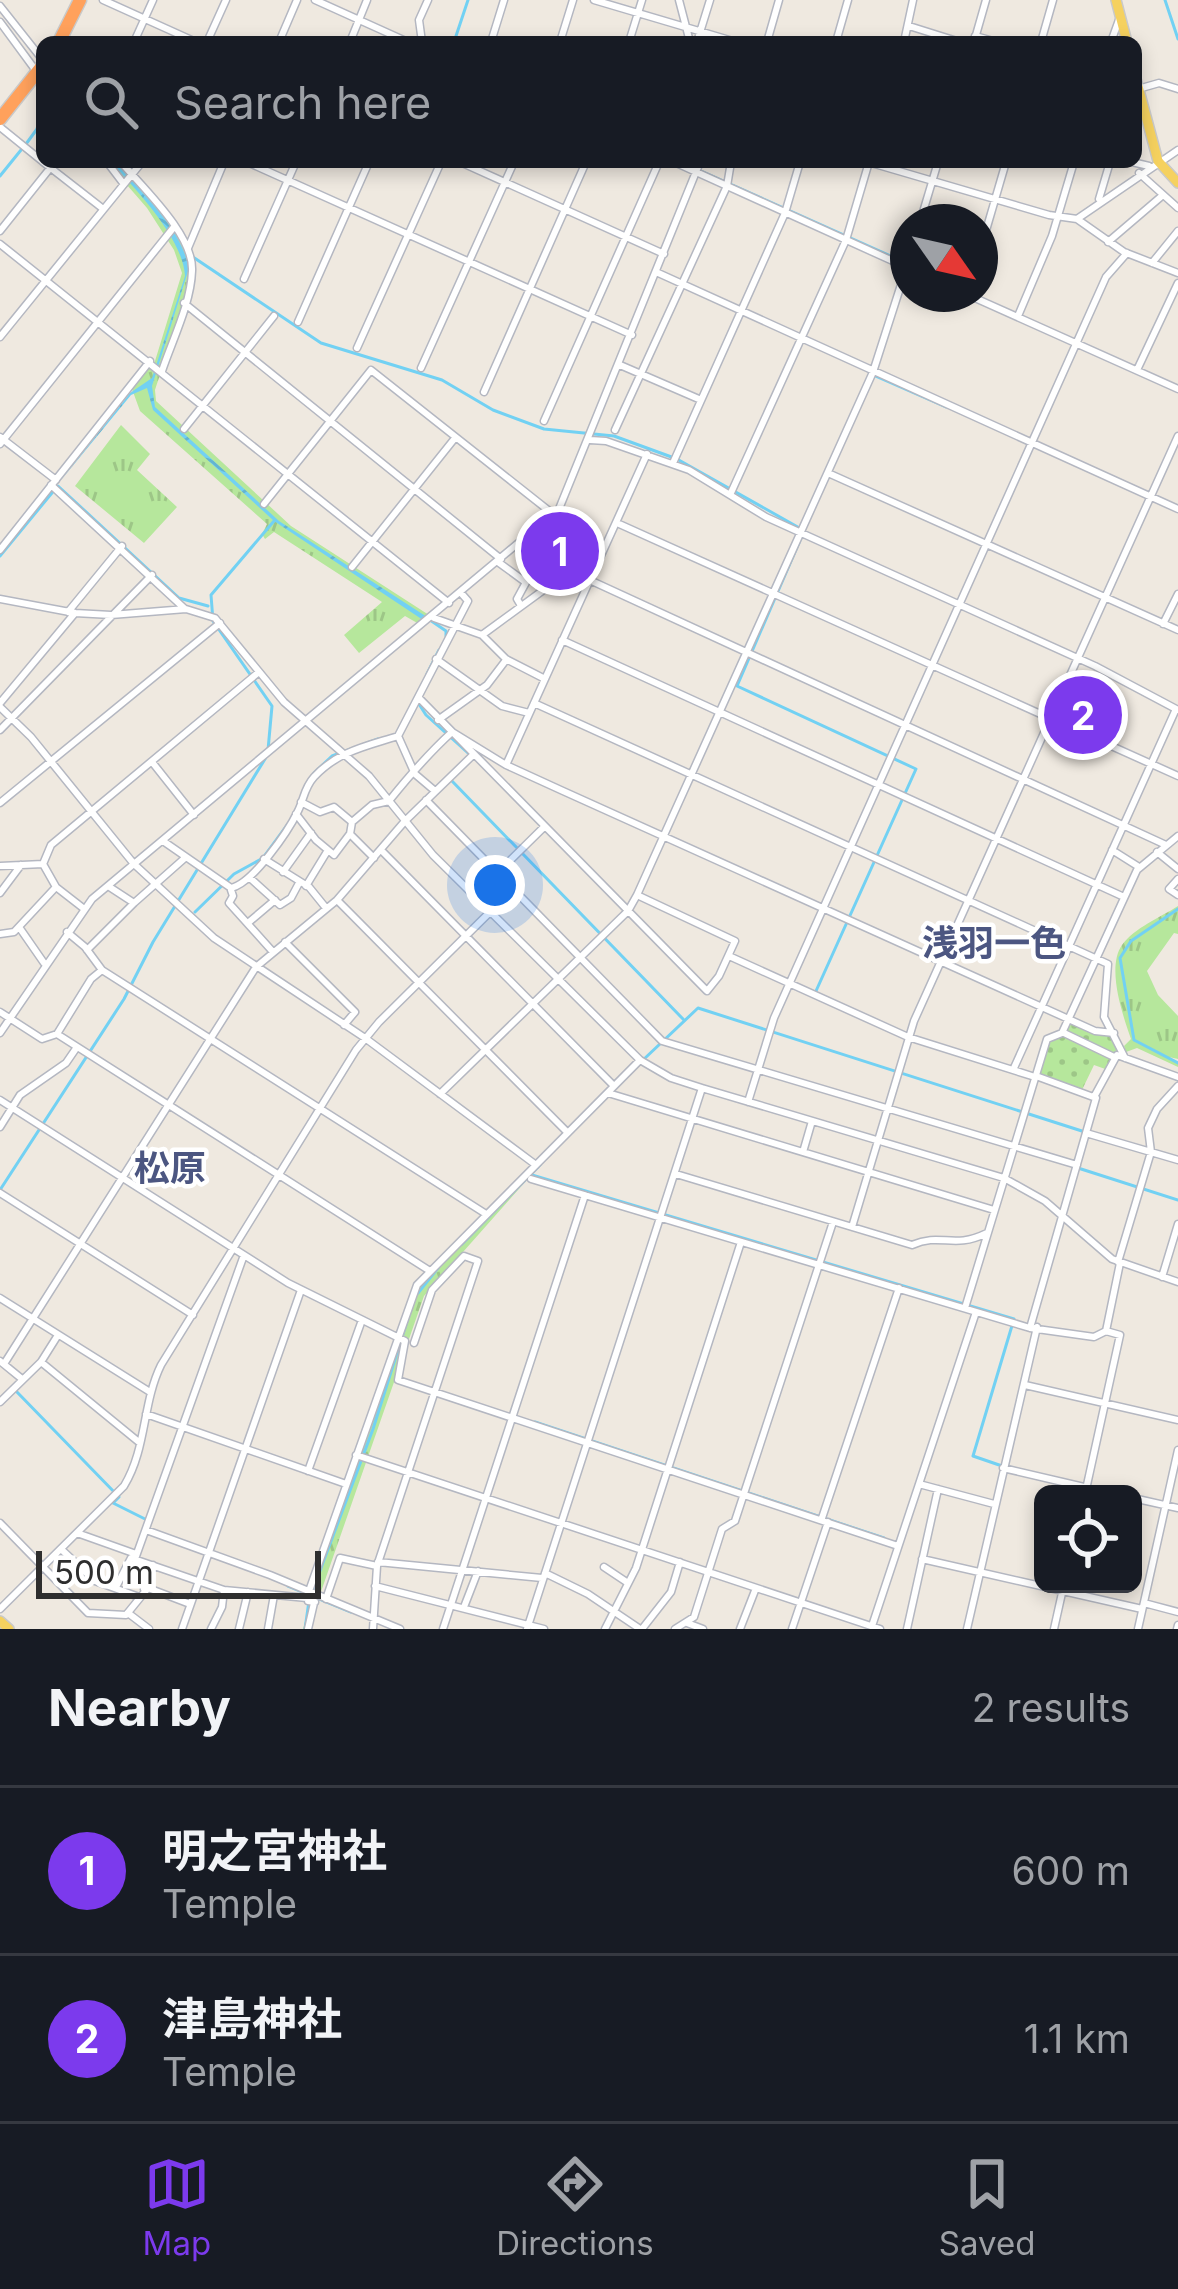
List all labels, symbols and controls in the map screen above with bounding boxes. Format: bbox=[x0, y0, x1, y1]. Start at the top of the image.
search box bbox=[36, 36, 1142, 168]
icon: search bbox=[78, 69, 144, 135]
text: Search here bbox=[174, 75, 431, 130]
north arrow bbox=[890, 204, 998, 312]
pin: 1 bbox=[521, 506, 599, 596]
pin: 2 bbox=[1044, 670, 1122, 760]
your location bbox=[465, 855, 525, 915]
district label: 浅羽一色 bbox=[922, 921, 1066, 965]
district label: 松原 bbox=[134, 1146, 206, 1190]
map controls bbox=[1034, 1485, 1142, 1593]
button: locate bbox=[1034, 1485, 1142, 1593]
scale bar bbox=[36, 1545, 321, 1598]
text: 500 m bbox=[54, 1552, 154, 1592]
text: Nearby bbox=[48, 1677, 231, 1738]
text: 2 results bbox=[972, 1684, 1130, 1731]
text: 明之宮神社 bbox=[162, 1823, 387, 1878]
text: 1 bbox=[79, 1847, 95, 1894]
text: 600 m bbox=[1011, 1847, 1130, 1894]
text: Temple bbox=[162, 1880, 297, 1927]
text: 津島神社 bbox=[162, 1991, 342, 2046]
text: 2 bbox=[75, 2015, 99, 2062]
text: 1.1 km bbox=[1024, 2015, 1130, 2062]
text: Temple bbox=[162, 2048, 297, 2095]
tab: Map bbox=[143, 2151, 211, 2263]
tab: Directions bbox=[496, 2151, 654, 2263]
tab: Saved bbox=[939, 2151, 1035, 2263]

